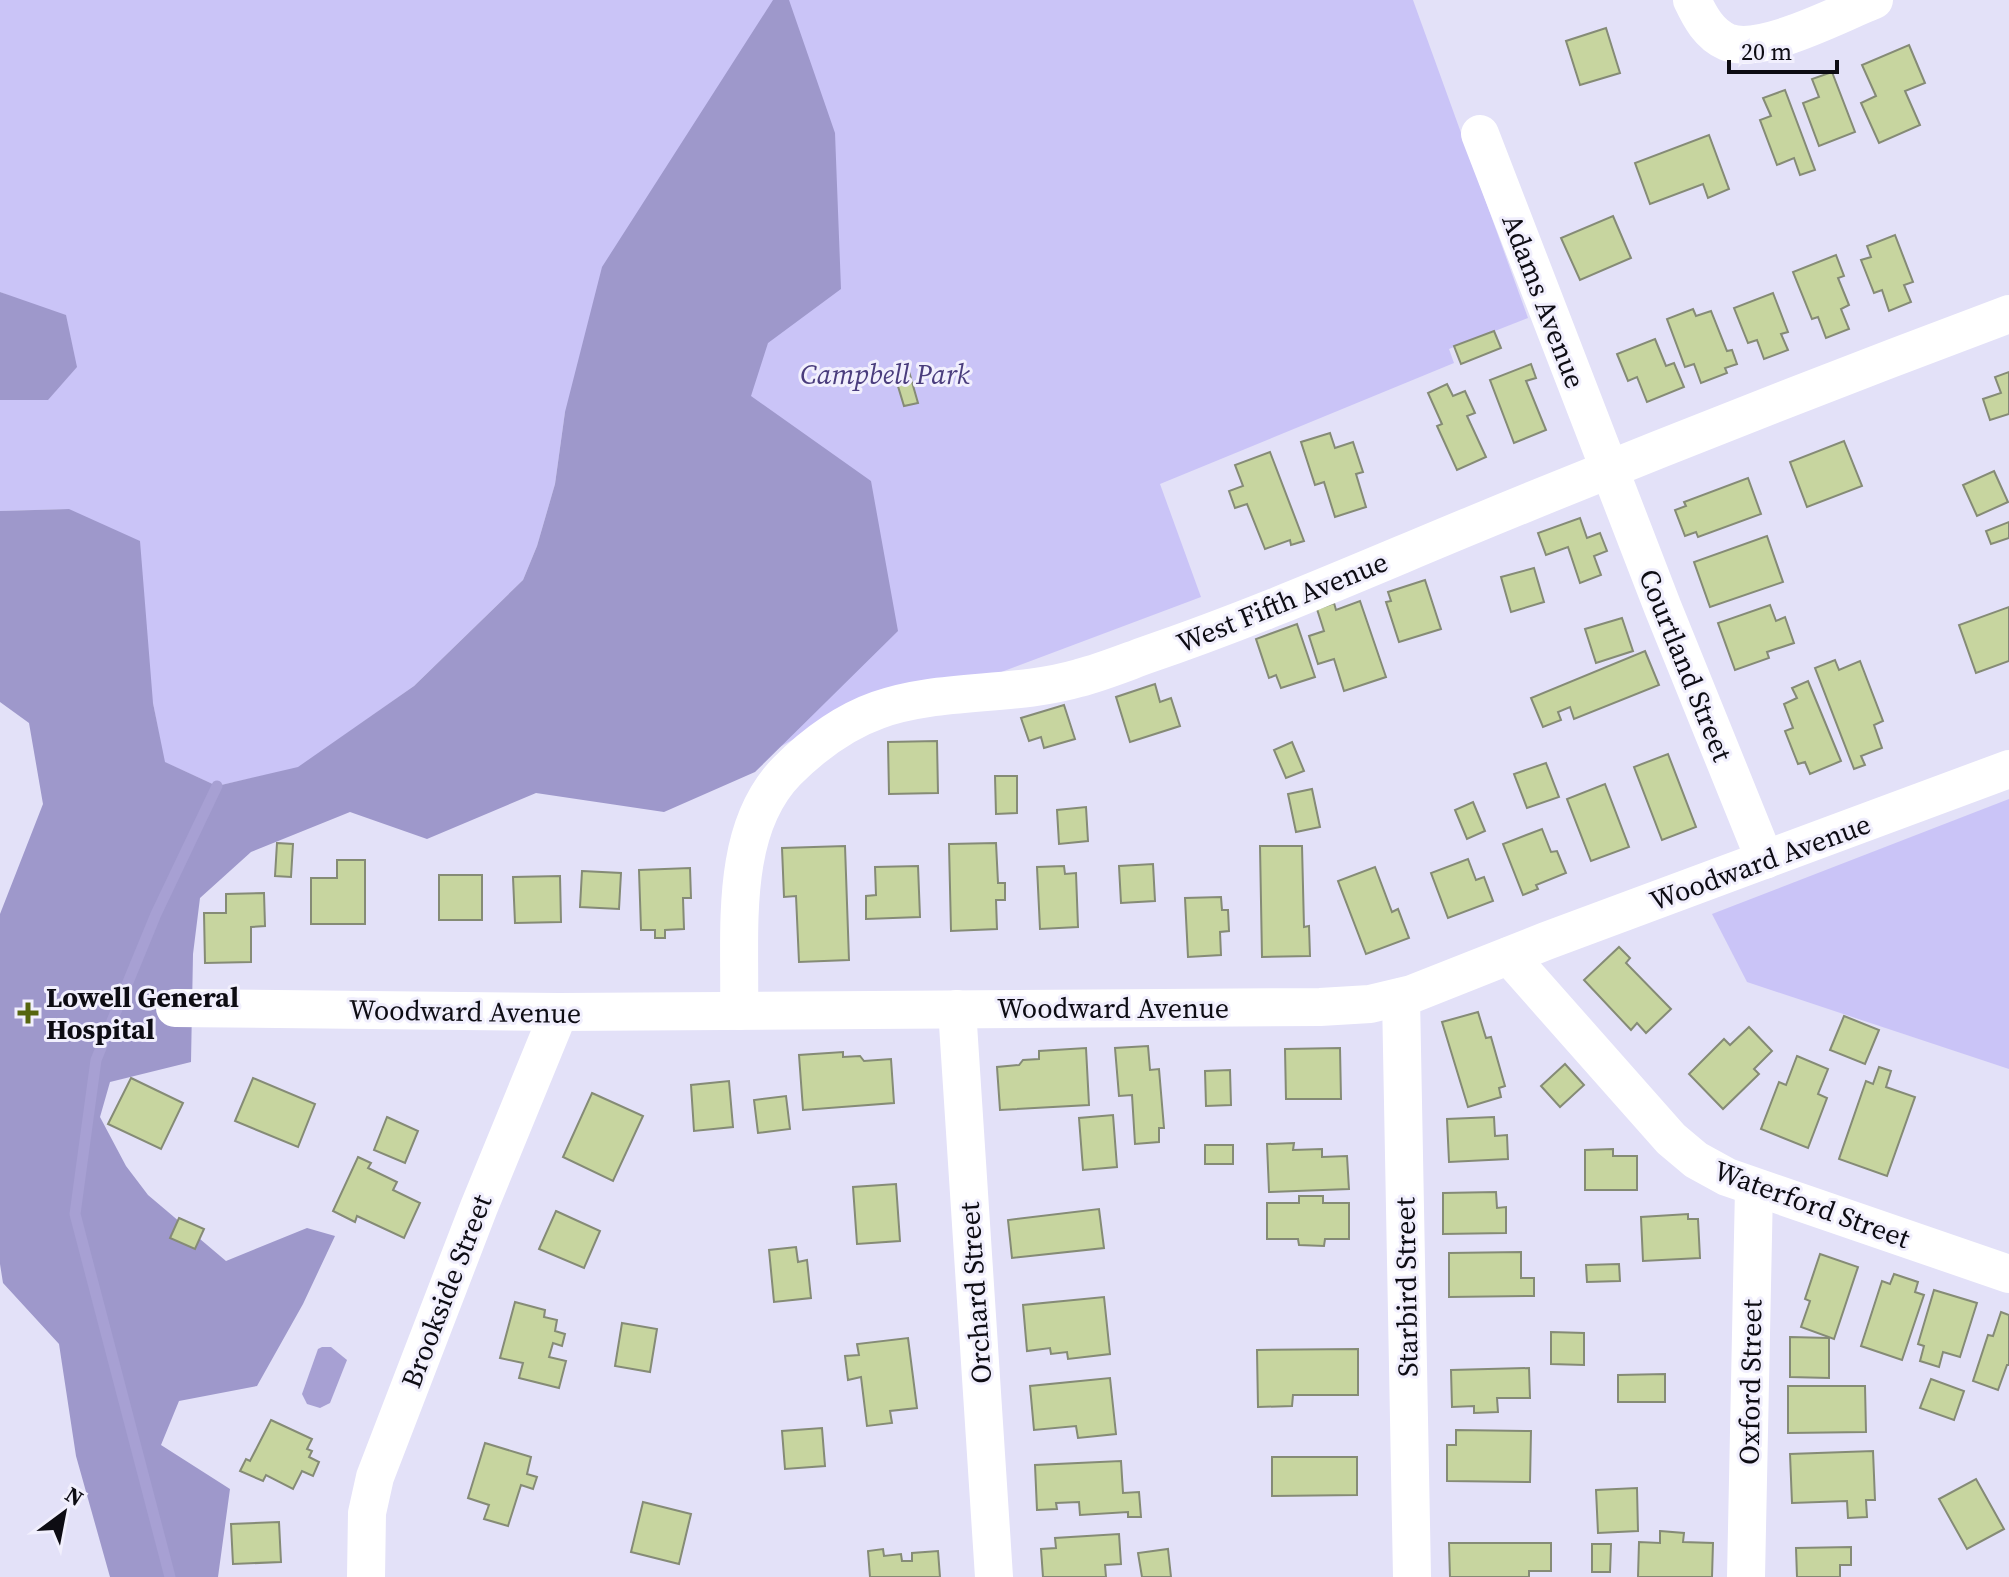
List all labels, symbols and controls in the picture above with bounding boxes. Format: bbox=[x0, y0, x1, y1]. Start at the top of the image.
scale bar bbox=[1729, 24, 1837, 74]
text: 20 m bbox=[1741, 35, 1792, 68]
street label: Adams Avenue bbox=[1493, 208, 1595, 394]
park label: Campbell Park bbox=[800, 355, 971, 393]
street label: West Fifth Avenue bbox=[1171, 542, 1393, 662]
street label: Courtland Street bbox=[1630, 563, 1742, 768]
street label: Woodward Avenue bbox=[1644, 804, 1876, 920]
place label: Lowell General Hospital bbox=[46, 978, 239, 1048]
street label: Woodward Avenue bbox=[997, 989, 1229, 1027]
street label: Woodward Avenue bbox=[349, 990, 581, 1032]
marker: Lowell General Hospital bbox=[17, 1002, 39, 1024]
street label: Waterford Street bbox=[1709, 1151, 1916, 1257]
street label: Brookside Street bbox=[392, 1188, 501, 1393]
street label: Starbird Street bbox=[1385, 1196, 1427, 1377]
street label: Orchard Street bbox=[950, 1200, 1000, 1385]
street label: Oxford Street bbox=[1730, 1298, 1770, 1465]
north arrow bbox=[24, 1473, 104, 1553]
text: N bbox=[60, 1479, 89, 1513]

